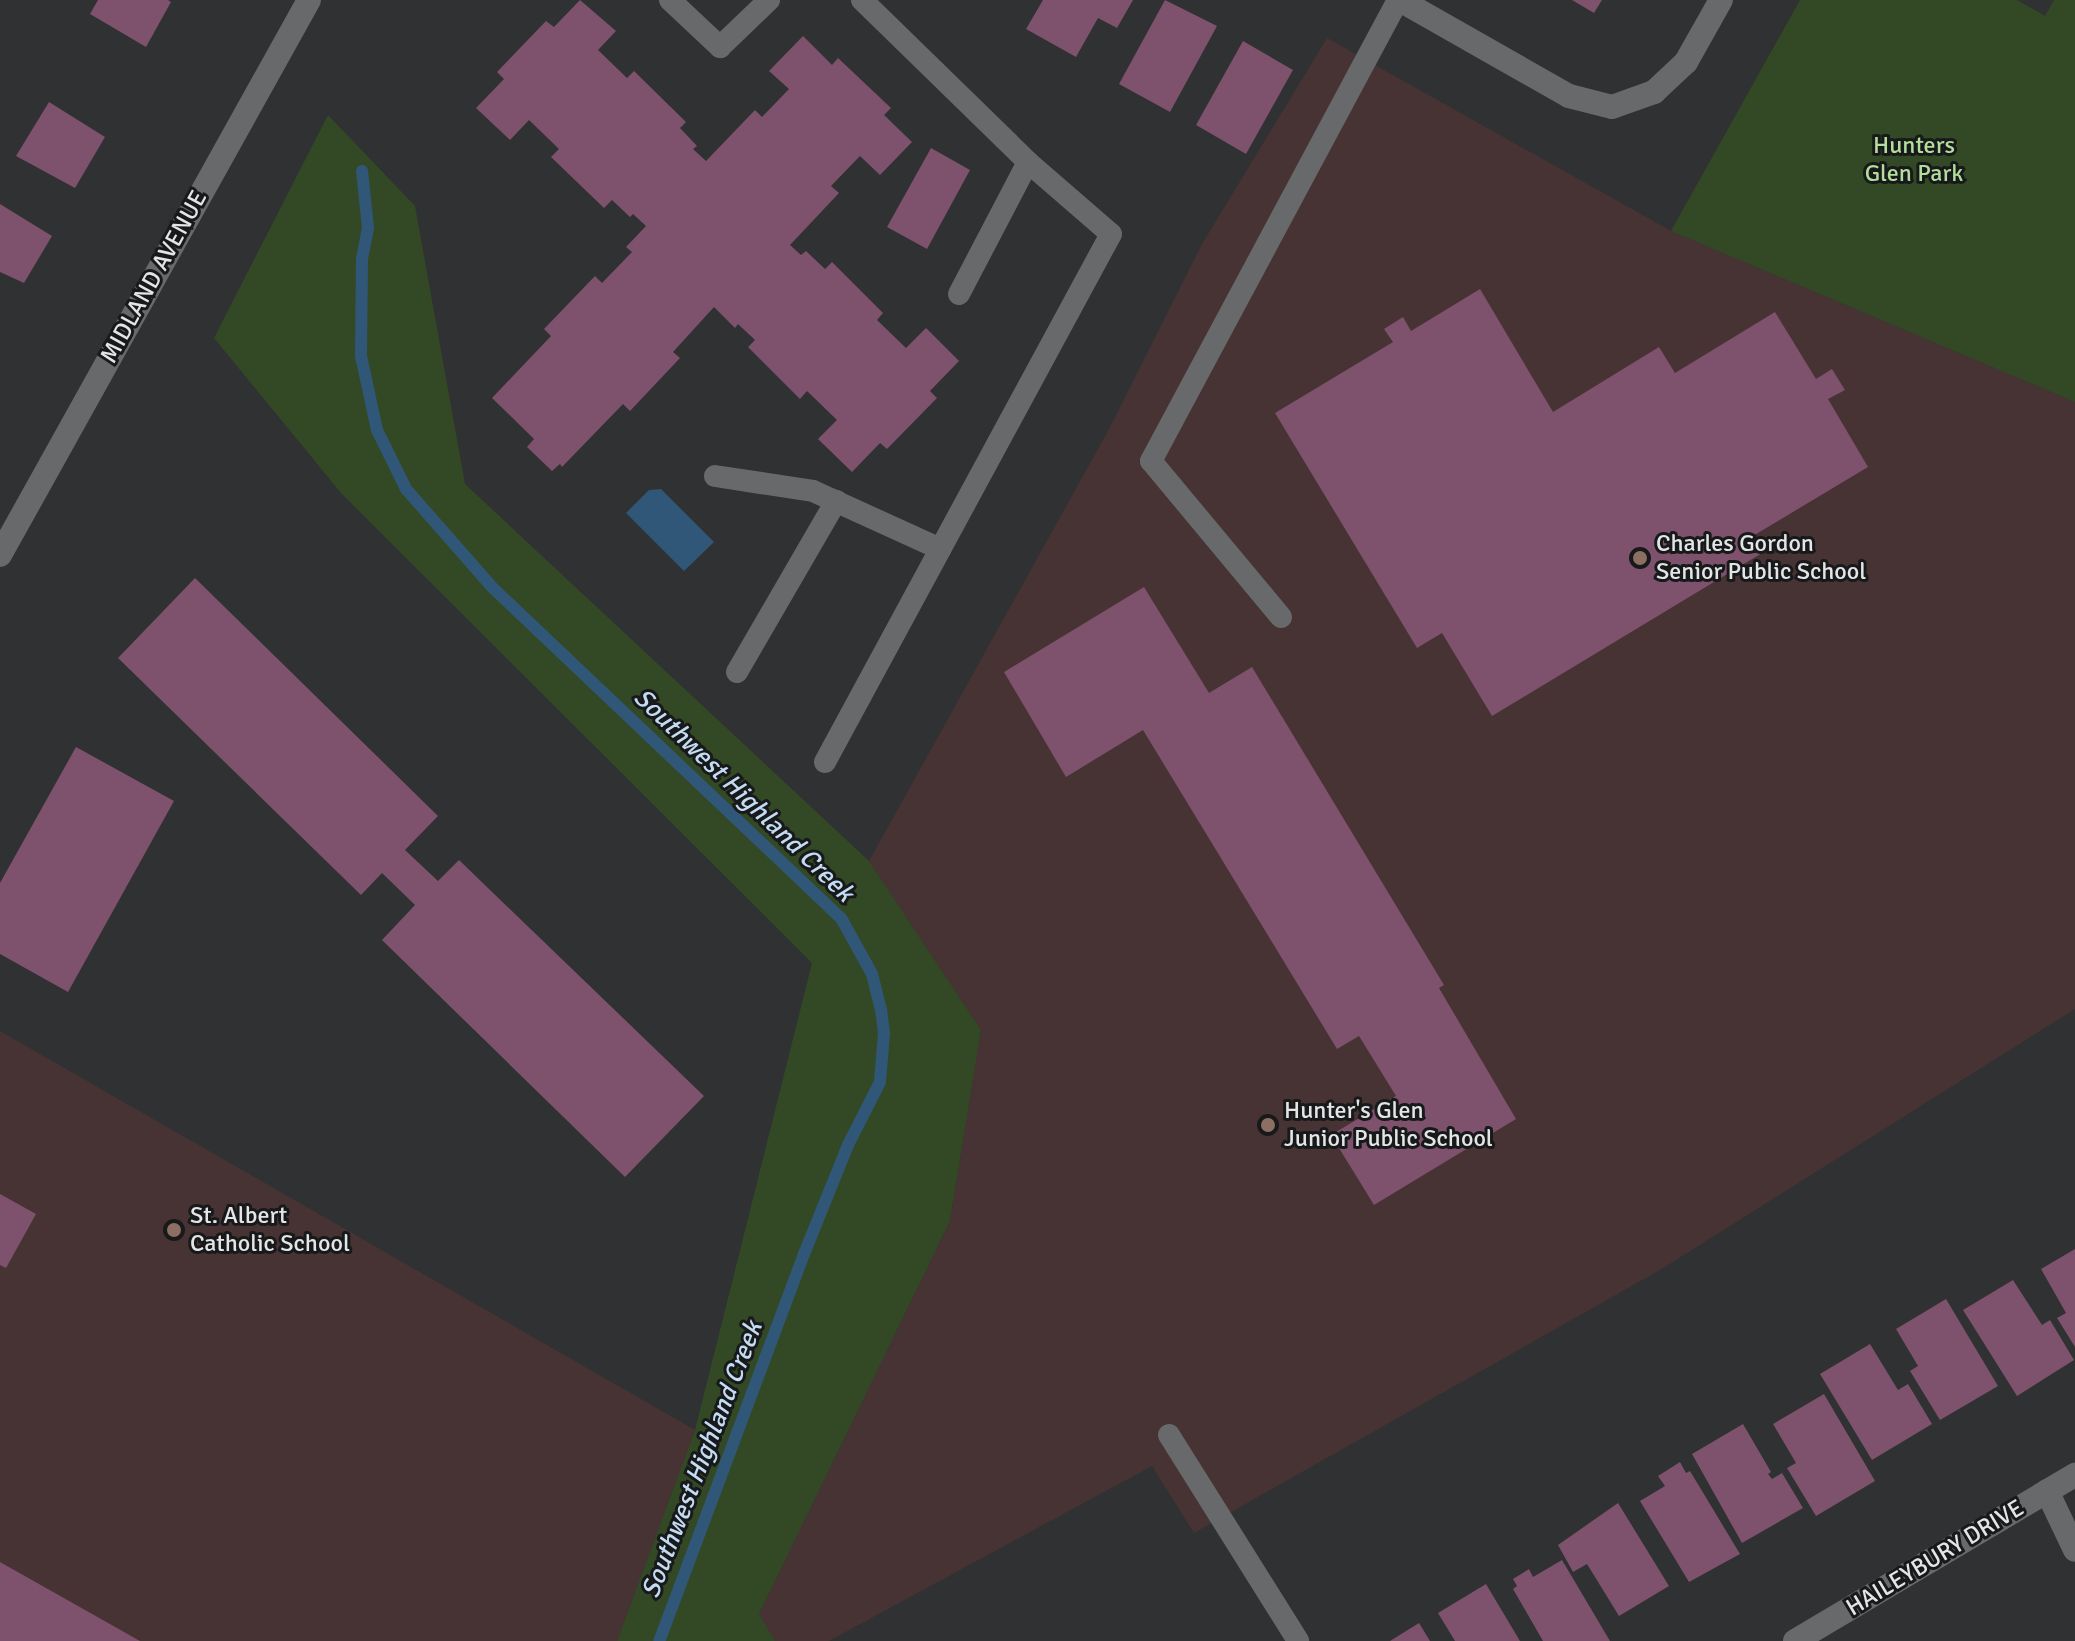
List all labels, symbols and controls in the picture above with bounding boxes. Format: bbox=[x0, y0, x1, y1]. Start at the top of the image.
park label: Hunters Glen Park bbox=[1865, 132, 1963, 188]
street label: MIDLAND AVENUE bbox=[95, 186, 213, 368]
place label: Charles Gordon Senior Public School bbox=[1656, 530, 1866, 586]
marker: Charles Gordon Senior Public School bbox=[1631, 549, 1649, 567]
water label: Southwest Highland Creek bbox=[627, 683, 859, 909]
place label: Hunter's Glen Junior Public School bbox=[1284, 1097, 1493, 1153]
marker: Hunter's Glen Junior Public School bbox=[1259, 1116, 1277, 1134]
place label: St. Albert Catholic School bbox=[190, 1202, 350, 1258]
marker: St. Albert Catholic School bbox=[165, 1221, 183, 1239]
water label: Southwest Highland Creek bbox=[636, 1317, 770, 1603]
street label: HAILEYBURY DRIVE bbox=[1841, 1494, 2029, 1622]

